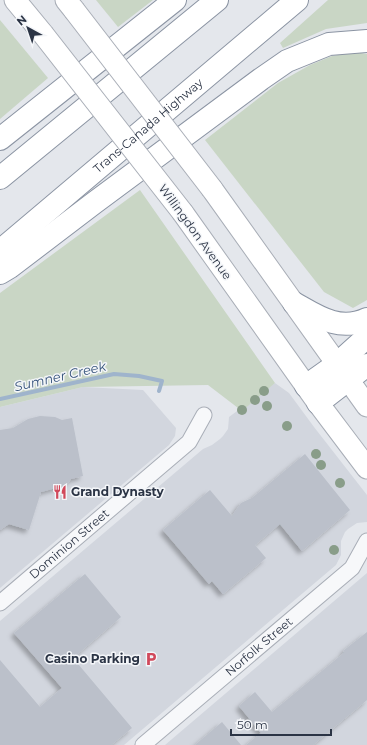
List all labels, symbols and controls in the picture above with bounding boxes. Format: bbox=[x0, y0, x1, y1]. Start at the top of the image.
north arrow bbox=[8, 8, 48, 48]
text: N bbox=[14, 12, 29, 29]
street label: Trans-Canada Highway bbox=[90, 75, 206, 176]
street label: Willingdon Avenue bbox=[156, 181, 235, 282]
water label: Sumner Creek bbox=[13, 357, 109, 394]
restaurant icon: Grand Dynasty bbox=[52, 484, 68, 500]
place label: Grand Dynasty bbox=[71, 484, 164, 499]
street label: Dominion Street bbox=[26, 505, 112, 582]
street label: Norfolk Street bbox=[222, 614, 295, 679]
place label: Casino Parking bbox=[45, 651, 140, 666]
parking icon: Casino Parking bbox=[143, 651, 159, 667]
scale bar bbox=[231, 711, 331, 737]
text: 50 m bbox=[237, 717, 268, 732]

